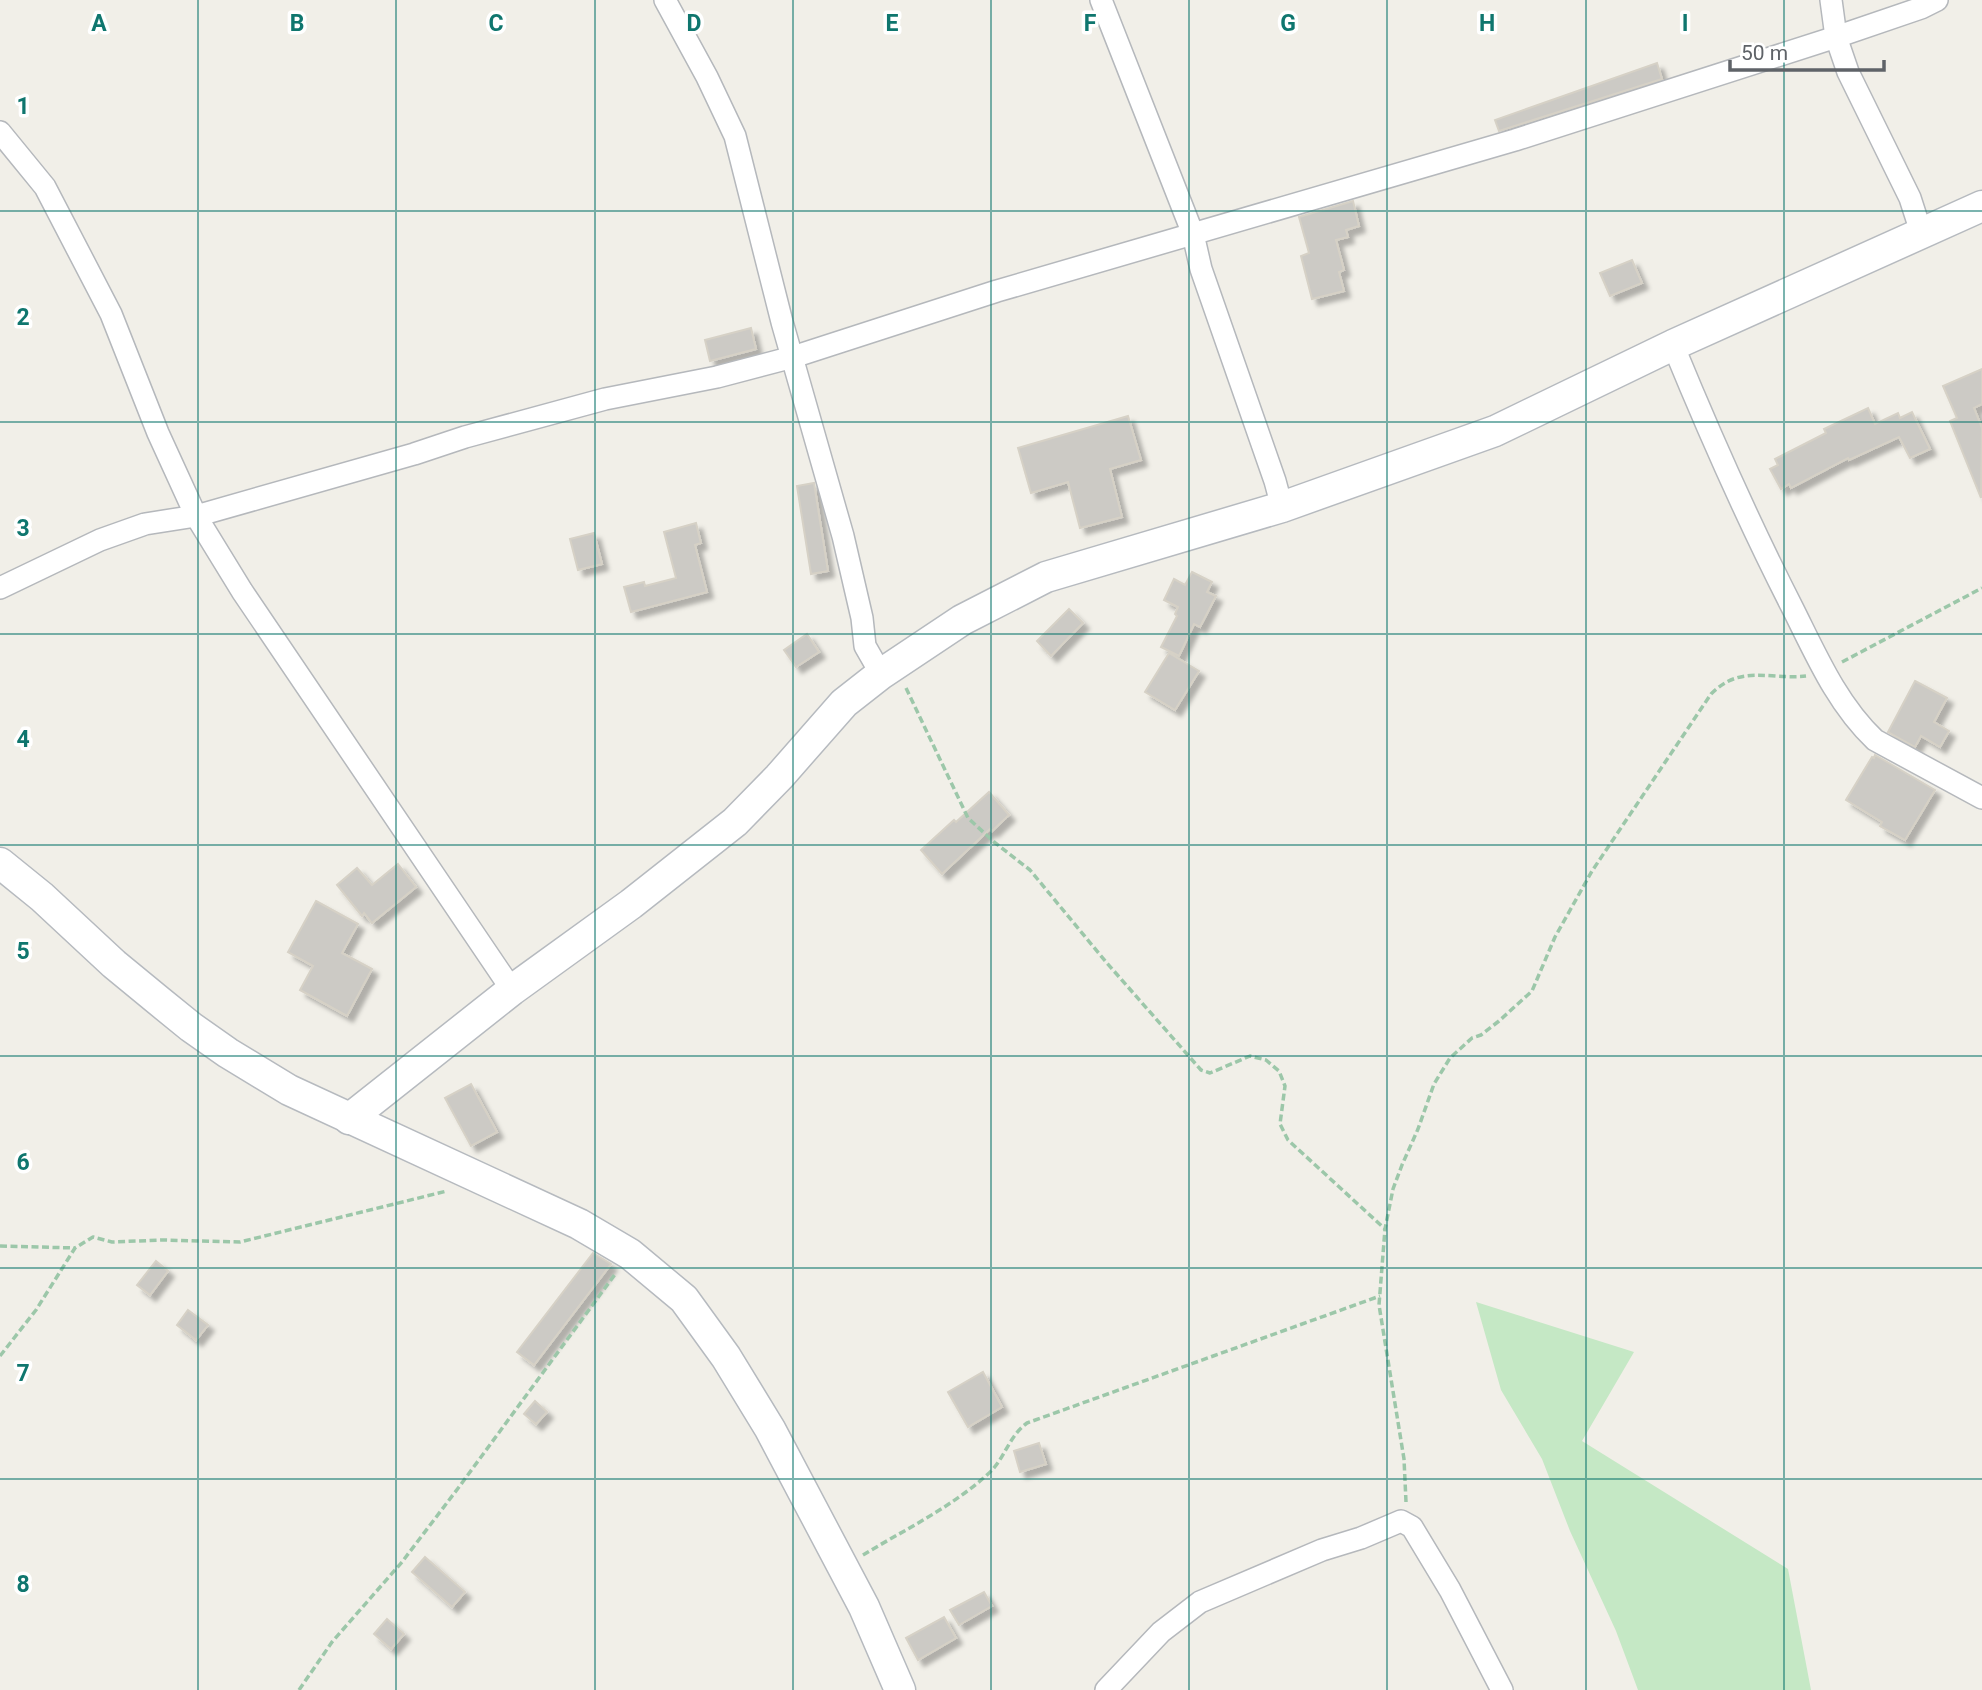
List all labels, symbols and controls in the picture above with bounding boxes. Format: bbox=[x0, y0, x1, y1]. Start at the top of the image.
text: A bbox=[91, 10, 107, 37]
text: B bbox=[290, 10, 304, 37]
text: C bbox=[488, 10, 504, 37]
text: D bbox=[687, 10, 701, 37]
text: E bbox=[886, 10, 899, 37]
text: F bbox=[1084, 10, 1097, 37]
text: G bbox=[1280, 10, 1296, 37]
text: H bbox=[1479, 10, 1495, 37]
text: I bbox=[1682, 10, 1688, 37]
scale bar bbox=[1730, 28, 1884, 72]
text: 50 m bbox=[1741, 41, 1788, 65]
text: 1 bbox=[16, 93, 30, 120]
text: 2 bbox=[16, 304, 30, 331]
text: 3 bbox=[16, 515, 30, 542]
text: 4 bbox=[16, 726, 30, 753]
text: 5 bbox=[16, 938, 30, 965]
text: 6 bbox=[16, 1149, 30, 1176]
text: 7 bbox=[16, 1360, 30, 1387]
text: 8 bbox=[16, 1571, 30, 1598]

